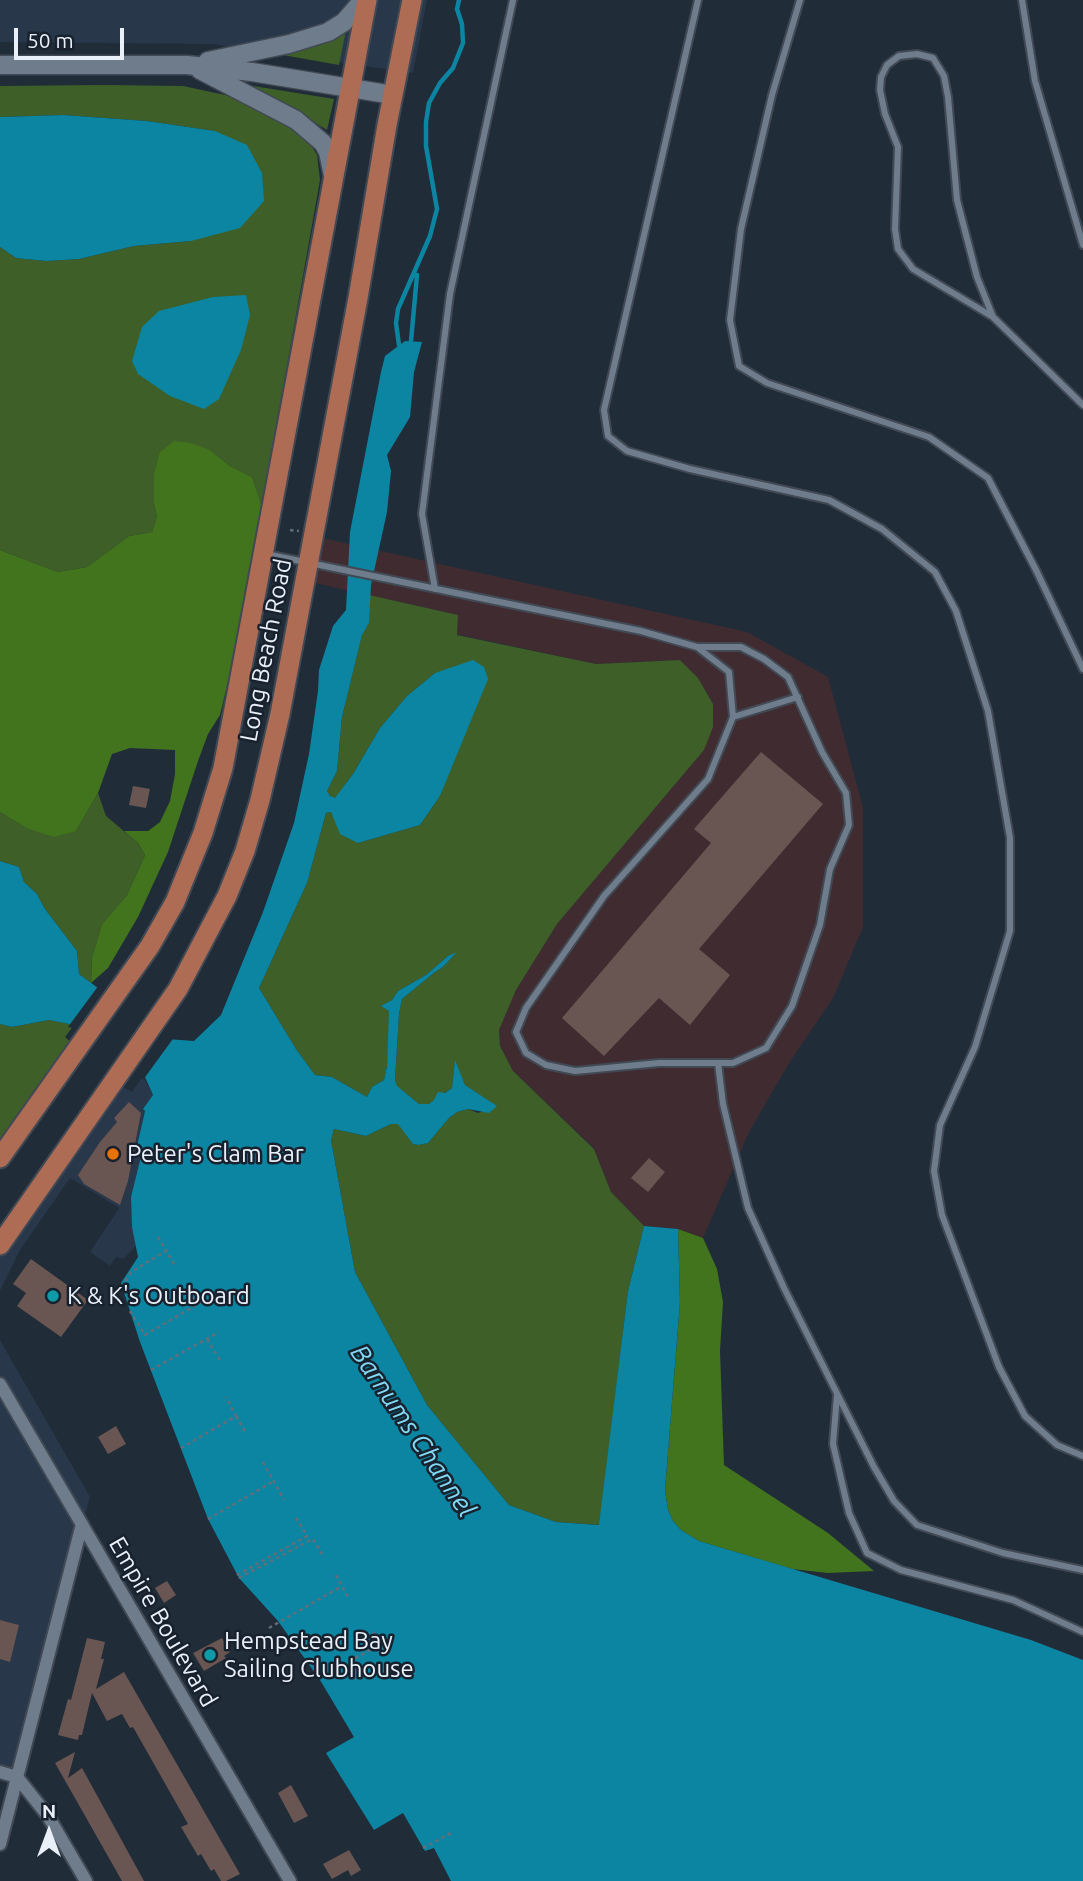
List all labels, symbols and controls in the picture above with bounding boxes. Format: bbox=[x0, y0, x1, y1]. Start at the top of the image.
scale bar bbox=[18, 14, 128, 58]
text: 50 m bbox=[27, 28, 74, 52]
street label: Long Beach Road bbox=[234, 556, 298, 744]
place label: Peter's Clam Bar bbox=[127, 1140, 304, 1168]
marker: Peter's Clam Bar bbox=[105, 1146, 121, 1162]
place label: K & K's Outboard bbox=[67, 1282, 250, 1310]
marker: K & K's Outboard bbox=[45, 1288, 61, 1304]
water label: Barnums Channel bbox=[344, 1339, 482, 1523]
street label: Empire Boulevard bbox=[103, 1532, 223, 1712]
place label: Hempstead Bay Sailing Clubhouse bbox=[224, 1627, 414, 1683]
marker: Hempstead Bay Sailing Clubhouse bbox=[202, 1647, 218, 1663]
north arrow bbox=[14, 1797, 84, 1867]
text: N bbox=[42, 1800, 56, 1822]

